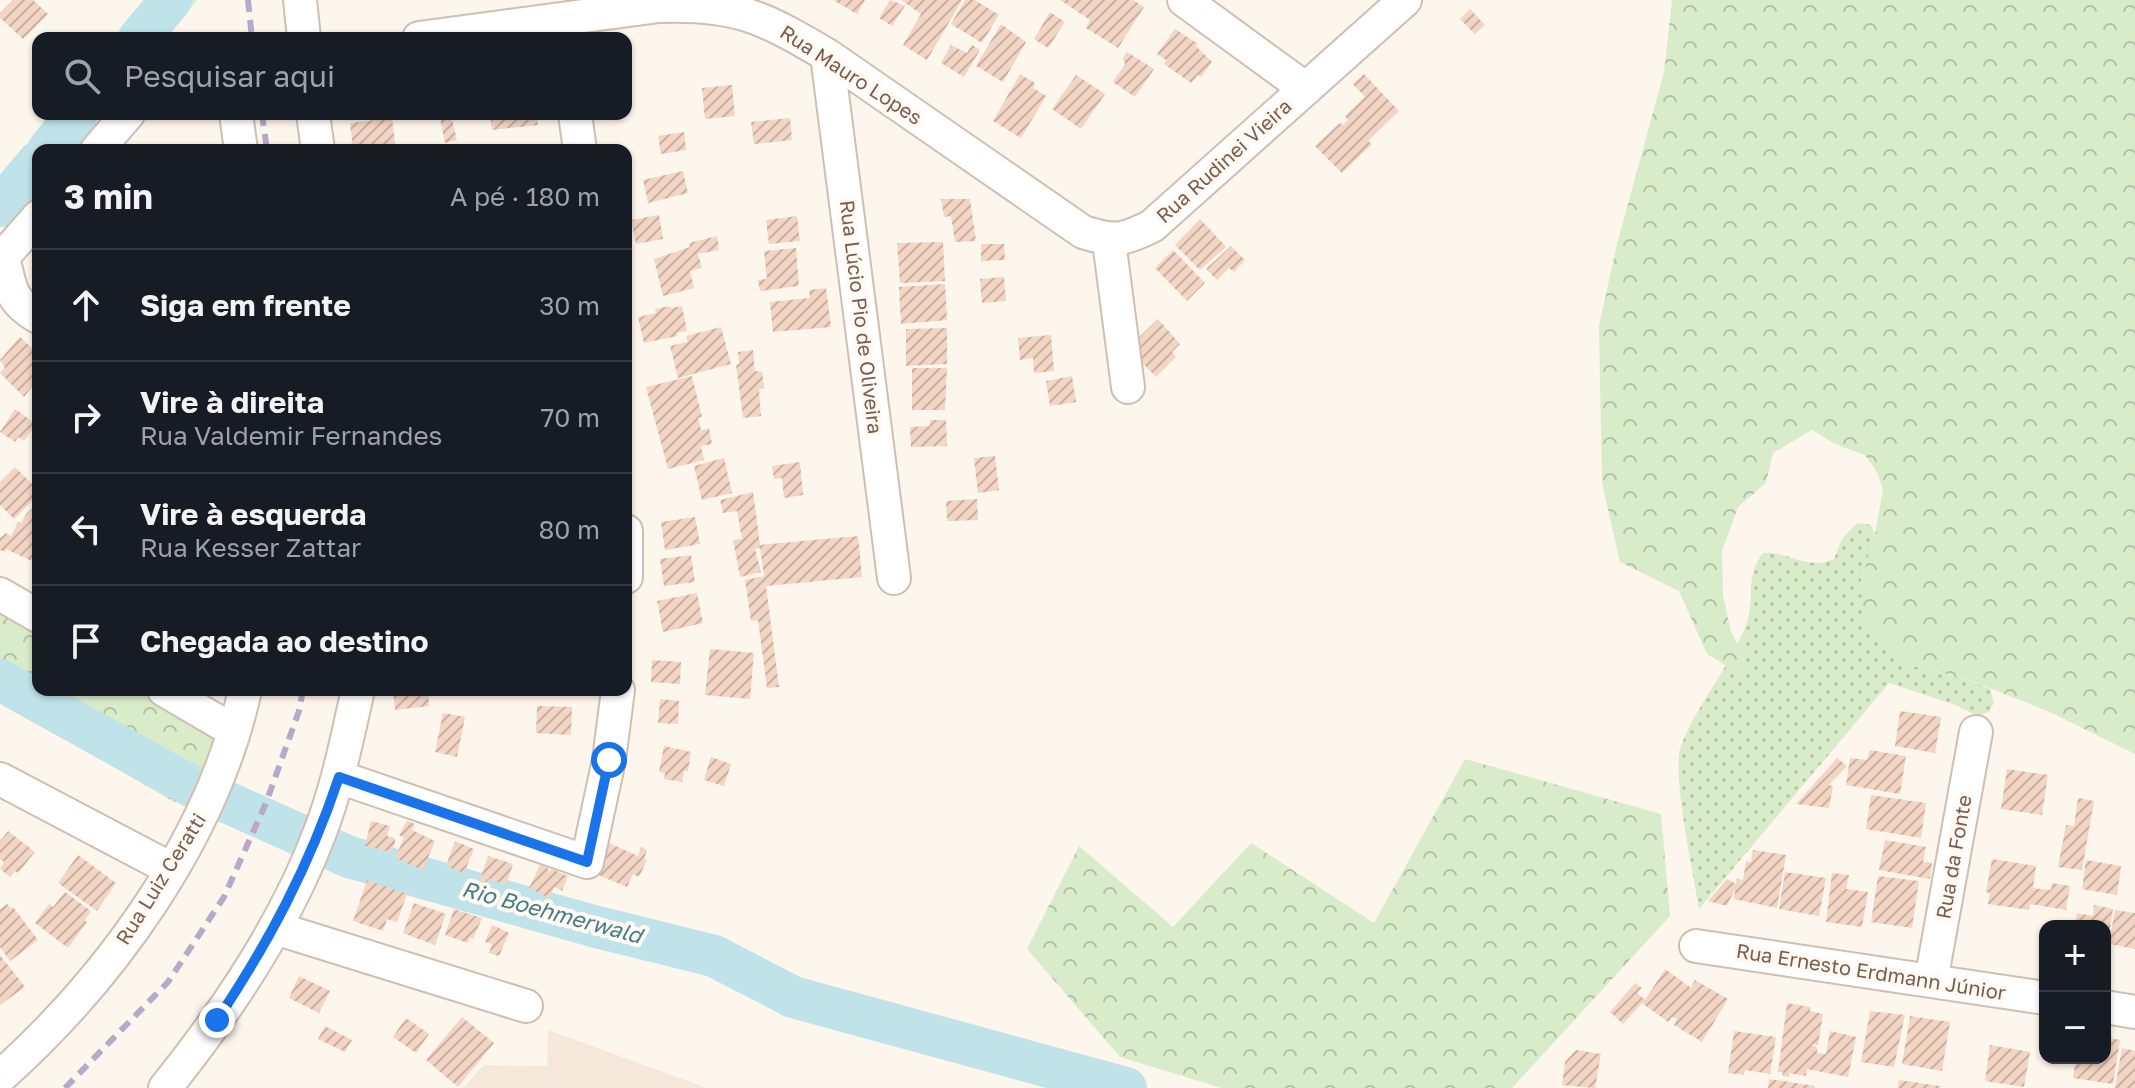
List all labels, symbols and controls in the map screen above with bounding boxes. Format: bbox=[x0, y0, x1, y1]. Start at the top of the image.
street label: Rua Mauro Lopes bbox=[776, 19, 927, 129]
search box bbox=[32, 32, 632, 120]
icon: search bbox=[60, 54, 104, 98]
text: Pesquisar aqui bbox=[124, 58, 335, 94]
street label: Rua Rudinei Vieira bbox=[1151, 93, 1296, 227]
text: 3 min bbox=[64, 176, 153, 216]
text: A pé · 180 m bbox=[450, 181, 600, 212]
street label: Rua Lúcio Pio de Oliveira bbox=[836, 199, 888, 435]
icon: ahead bbox=[64, 283, 108, 327]
text: Siga em frente bbox=[140, 287, 351, 323]
text: 30 m bbox=[539, 290, 600, 321]
text: Vire à direita bbox=[140, 384, 324, 420]
icon: right bbox=[64, 395, 108, 439]
text: 70 m bbox=[541, 402, 600, 433]
text: Rua Valdemir Fernandes bbox=[140, 420, 442, 451]
text: Vire à esquerda bbox=[140, 496, 366, 532]
icon: left bbox=[64, 507, 108, 551]
text: 80 m bbox=[539, 514, 600, 545]
text: Rua Kesser Zattar bbox=[140, 532, 361, 563]
icon: arrive bbox=[64, 619, 108, 663]
text: Chegada ao destino bbox=[140, 623, 428, 659]
route start bbox=[591, 742, 627, 778]
street label: Rua da Fonte bbox=[1930, 793, 1976, 921]
street label: Rua Luiz Ceratti bbox=[110, 808, 210, 949]
water label: Rio Boehmerwald bbox=[459, 875, 647, 949]
map controls bbox=[2039, 920, 2111, 1064]
button: + bbox=[2039, 920, 2111, 992]
street label: Rua Ernesto Erdmann Júnior bbox=[1735, 938, 2008, 1004]
button: − bbox=[2039, 992, 2111, 1064]
route end bbox=[199, 1002, 235, 1038]

